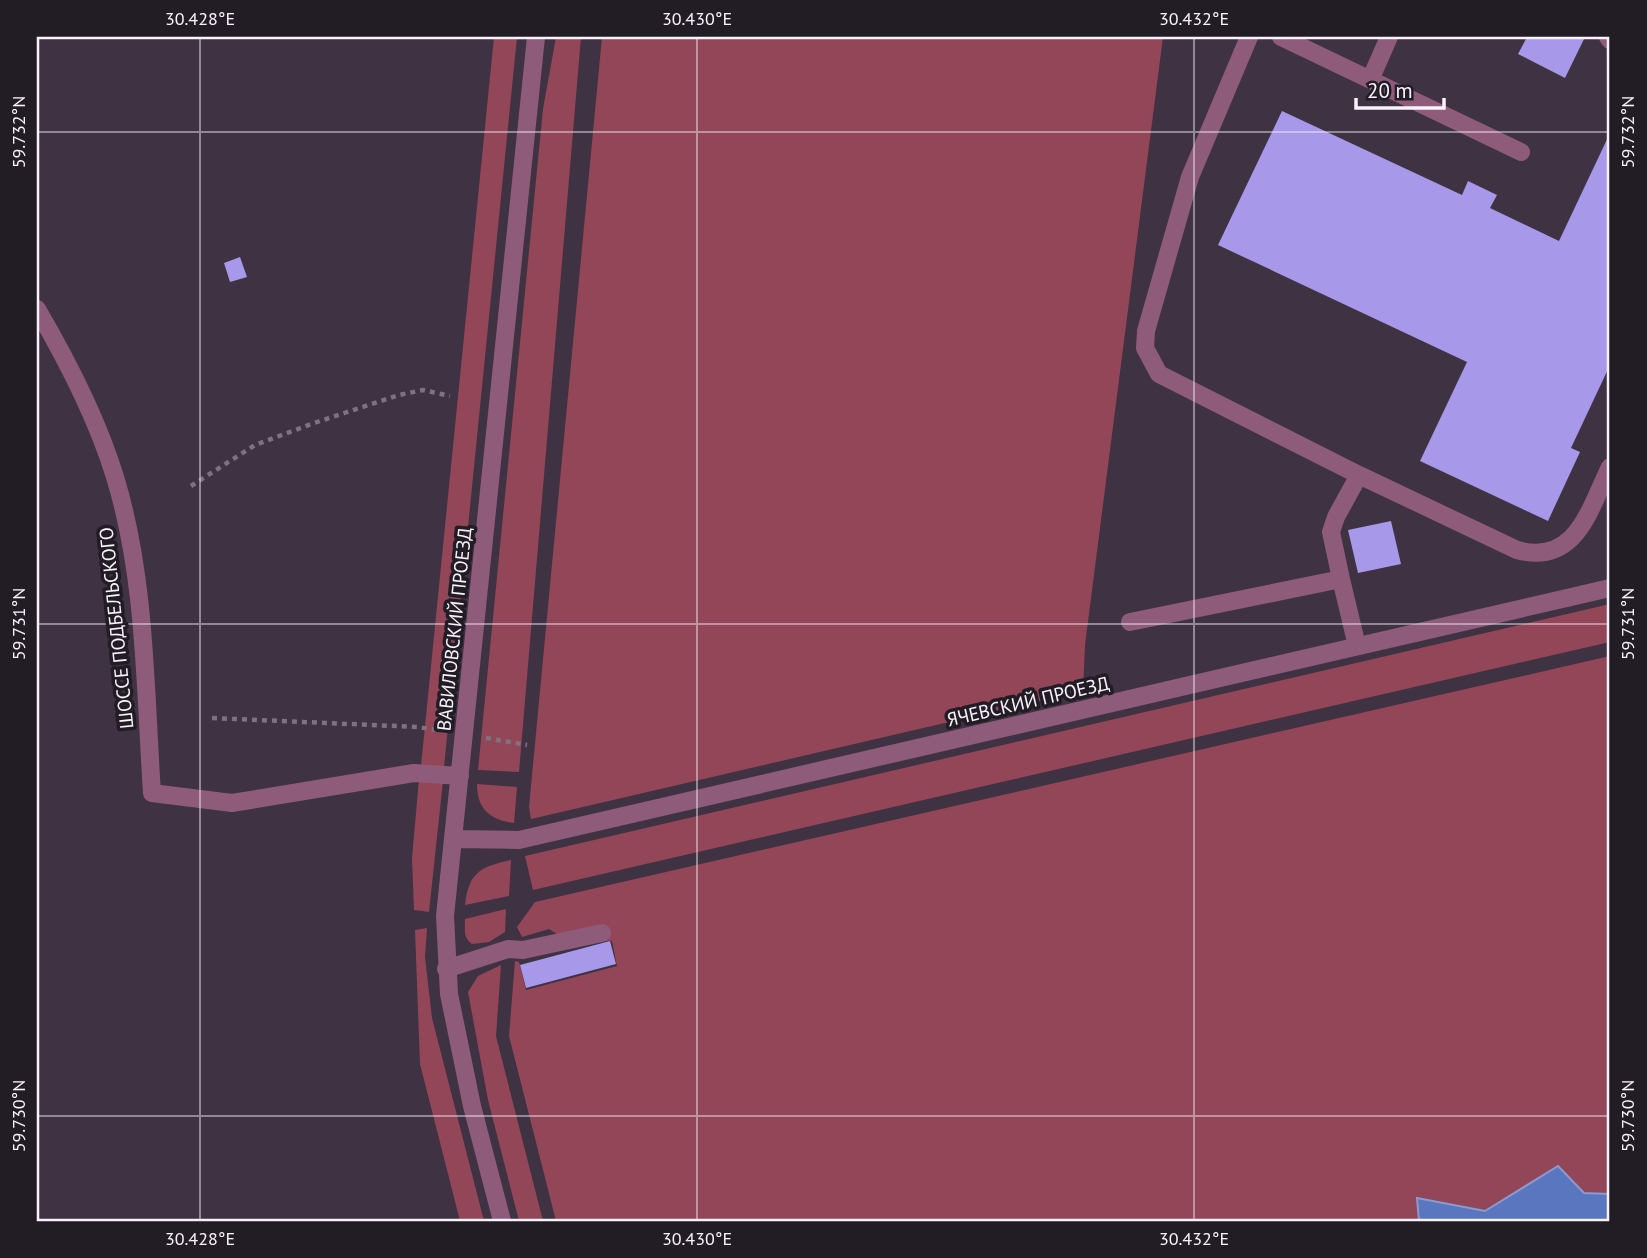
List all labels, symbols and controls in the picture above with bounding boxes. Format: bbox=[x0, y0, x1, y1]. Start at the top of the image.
text: 30.428°E bbox=[165, 7, 235, 30]
text: 30.430°E bbox=[662, 7, 732, 30]
text: 30.432°E bbox=[1159, 7, 1229, 30]
scale bar bbox=[1356, 66, 1444, 110]
text: 20 m bbox=[1367, 77, 1413, 104]
text: 59.732°N bbox=[7, 96, 30, 168]
text: 59.732°N bbox=[1616, 96, 1639, 168]
street label: ШОССЕ ПОДБЕЛЬСКОГО bbox=[93, 526, 139, 730]
street label: ВАВИЛОВСКИЙ ПРОЕЗД bbox=[431, 526, 477, 732]
text: 59.731°N bbox=[7, 588, 30, 660]
text: 59.731°N bbox=[1616, 588, 1639, 660]
street label: ЯЧЕВСКИЙ ПРОЕЗД bbox=[944, 671, 1112, 731]
text: 59.730°N bbox=[7, 1080, 30, 1152]
text: 59.730°N bbox=[1616, 1080, 1639, 1152]
text: 30.428°E bbox=[165, 1227, 235, 1250]
text: 30.430°E bbox=[662, 1227, 732, 1250]
text: 30.432°E bbox=[1159, 1227, 1229, 1250]

